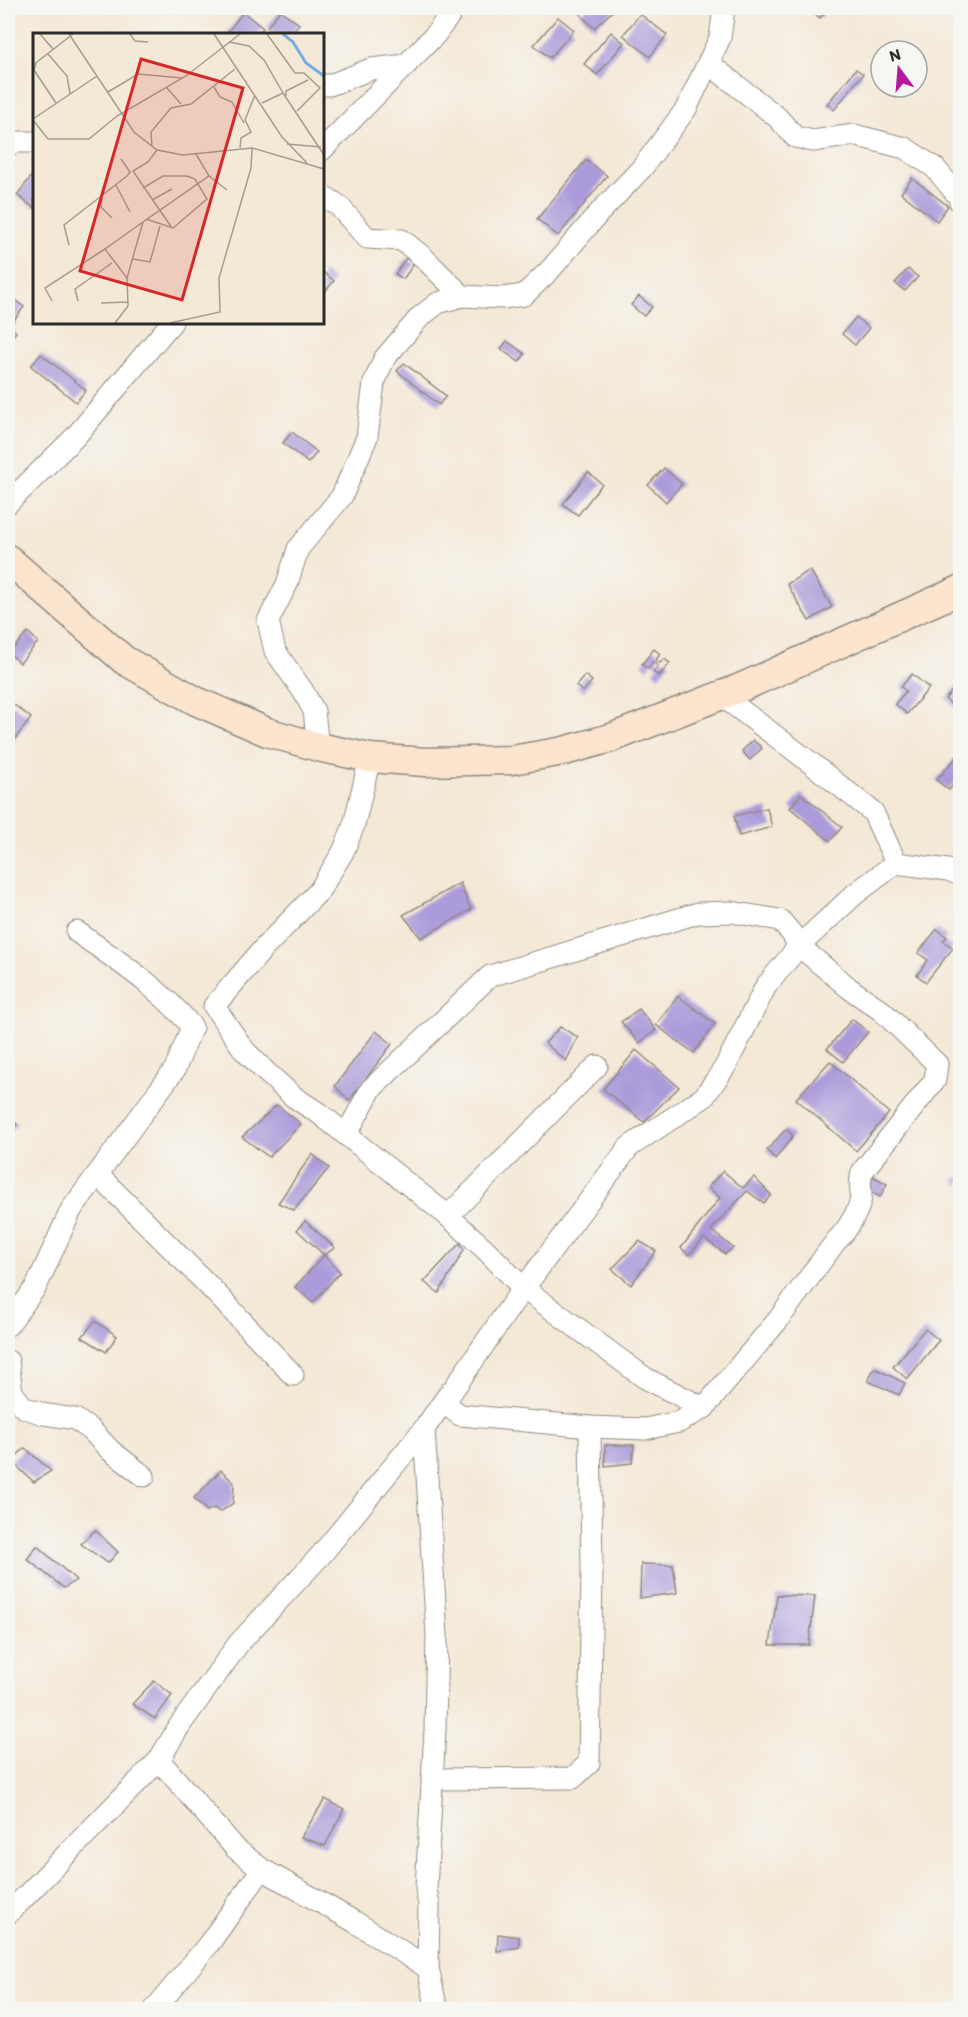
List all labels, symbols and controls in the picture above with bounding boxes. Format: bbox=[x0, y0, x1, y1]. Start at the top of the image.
inset map bbox=[33, 33, 324, 324]
north arrow bbox=[869, 39, 929, 99]
text: N bbox=[887, 44, 903, 66]

